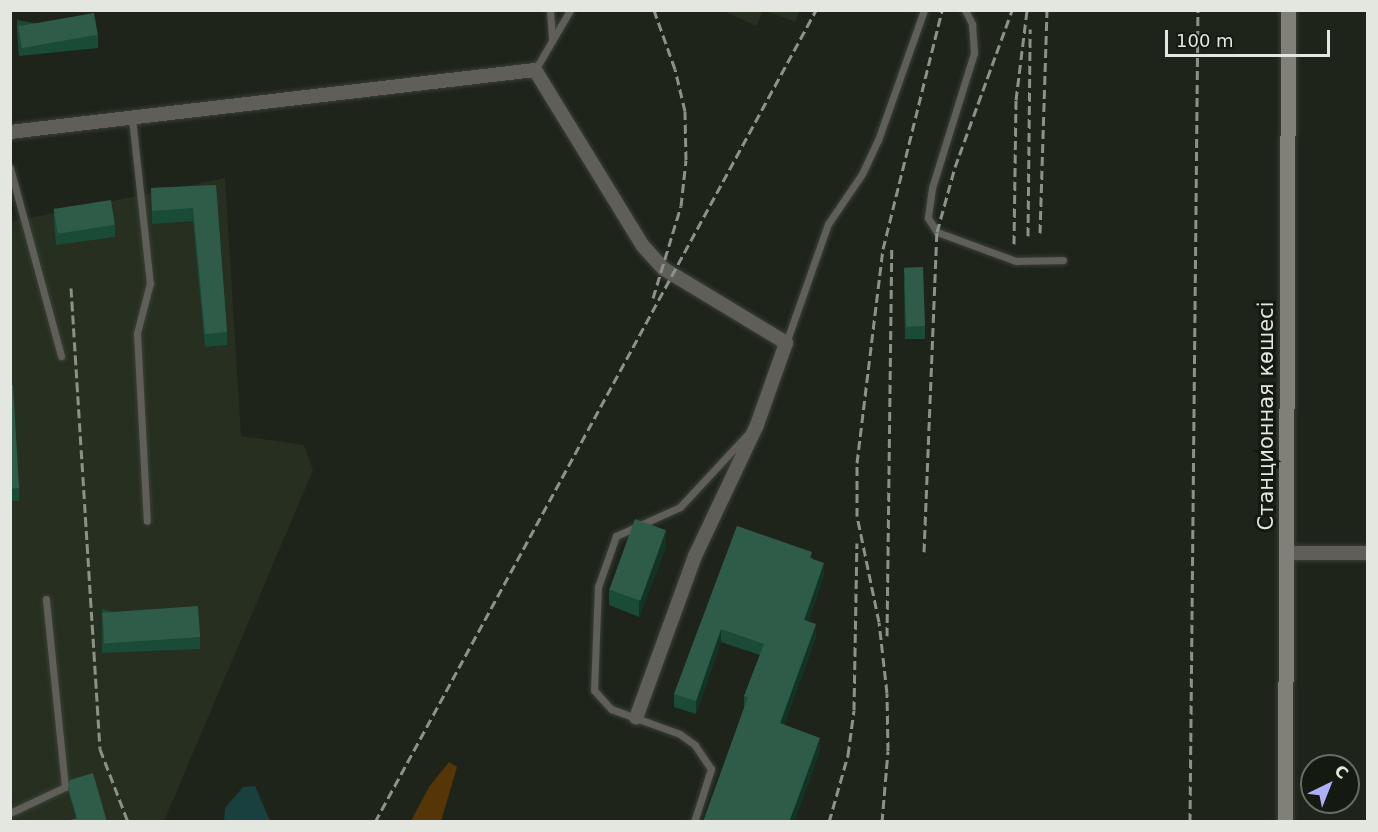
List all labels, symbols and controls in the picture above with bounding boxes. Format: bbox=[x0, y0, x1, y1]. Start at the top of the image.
scale bar bbox=[1168, 18, 1333, 56]
text: 100 m bbox=[1176, 30, 1234, 51]
street label: Станционная көшесі bbox=[1253, 302, 1279, 530]
north arrow bbox=[1300, 754, 1360, 814]
text: С bbox=[1330, 761, 1352, 783]

